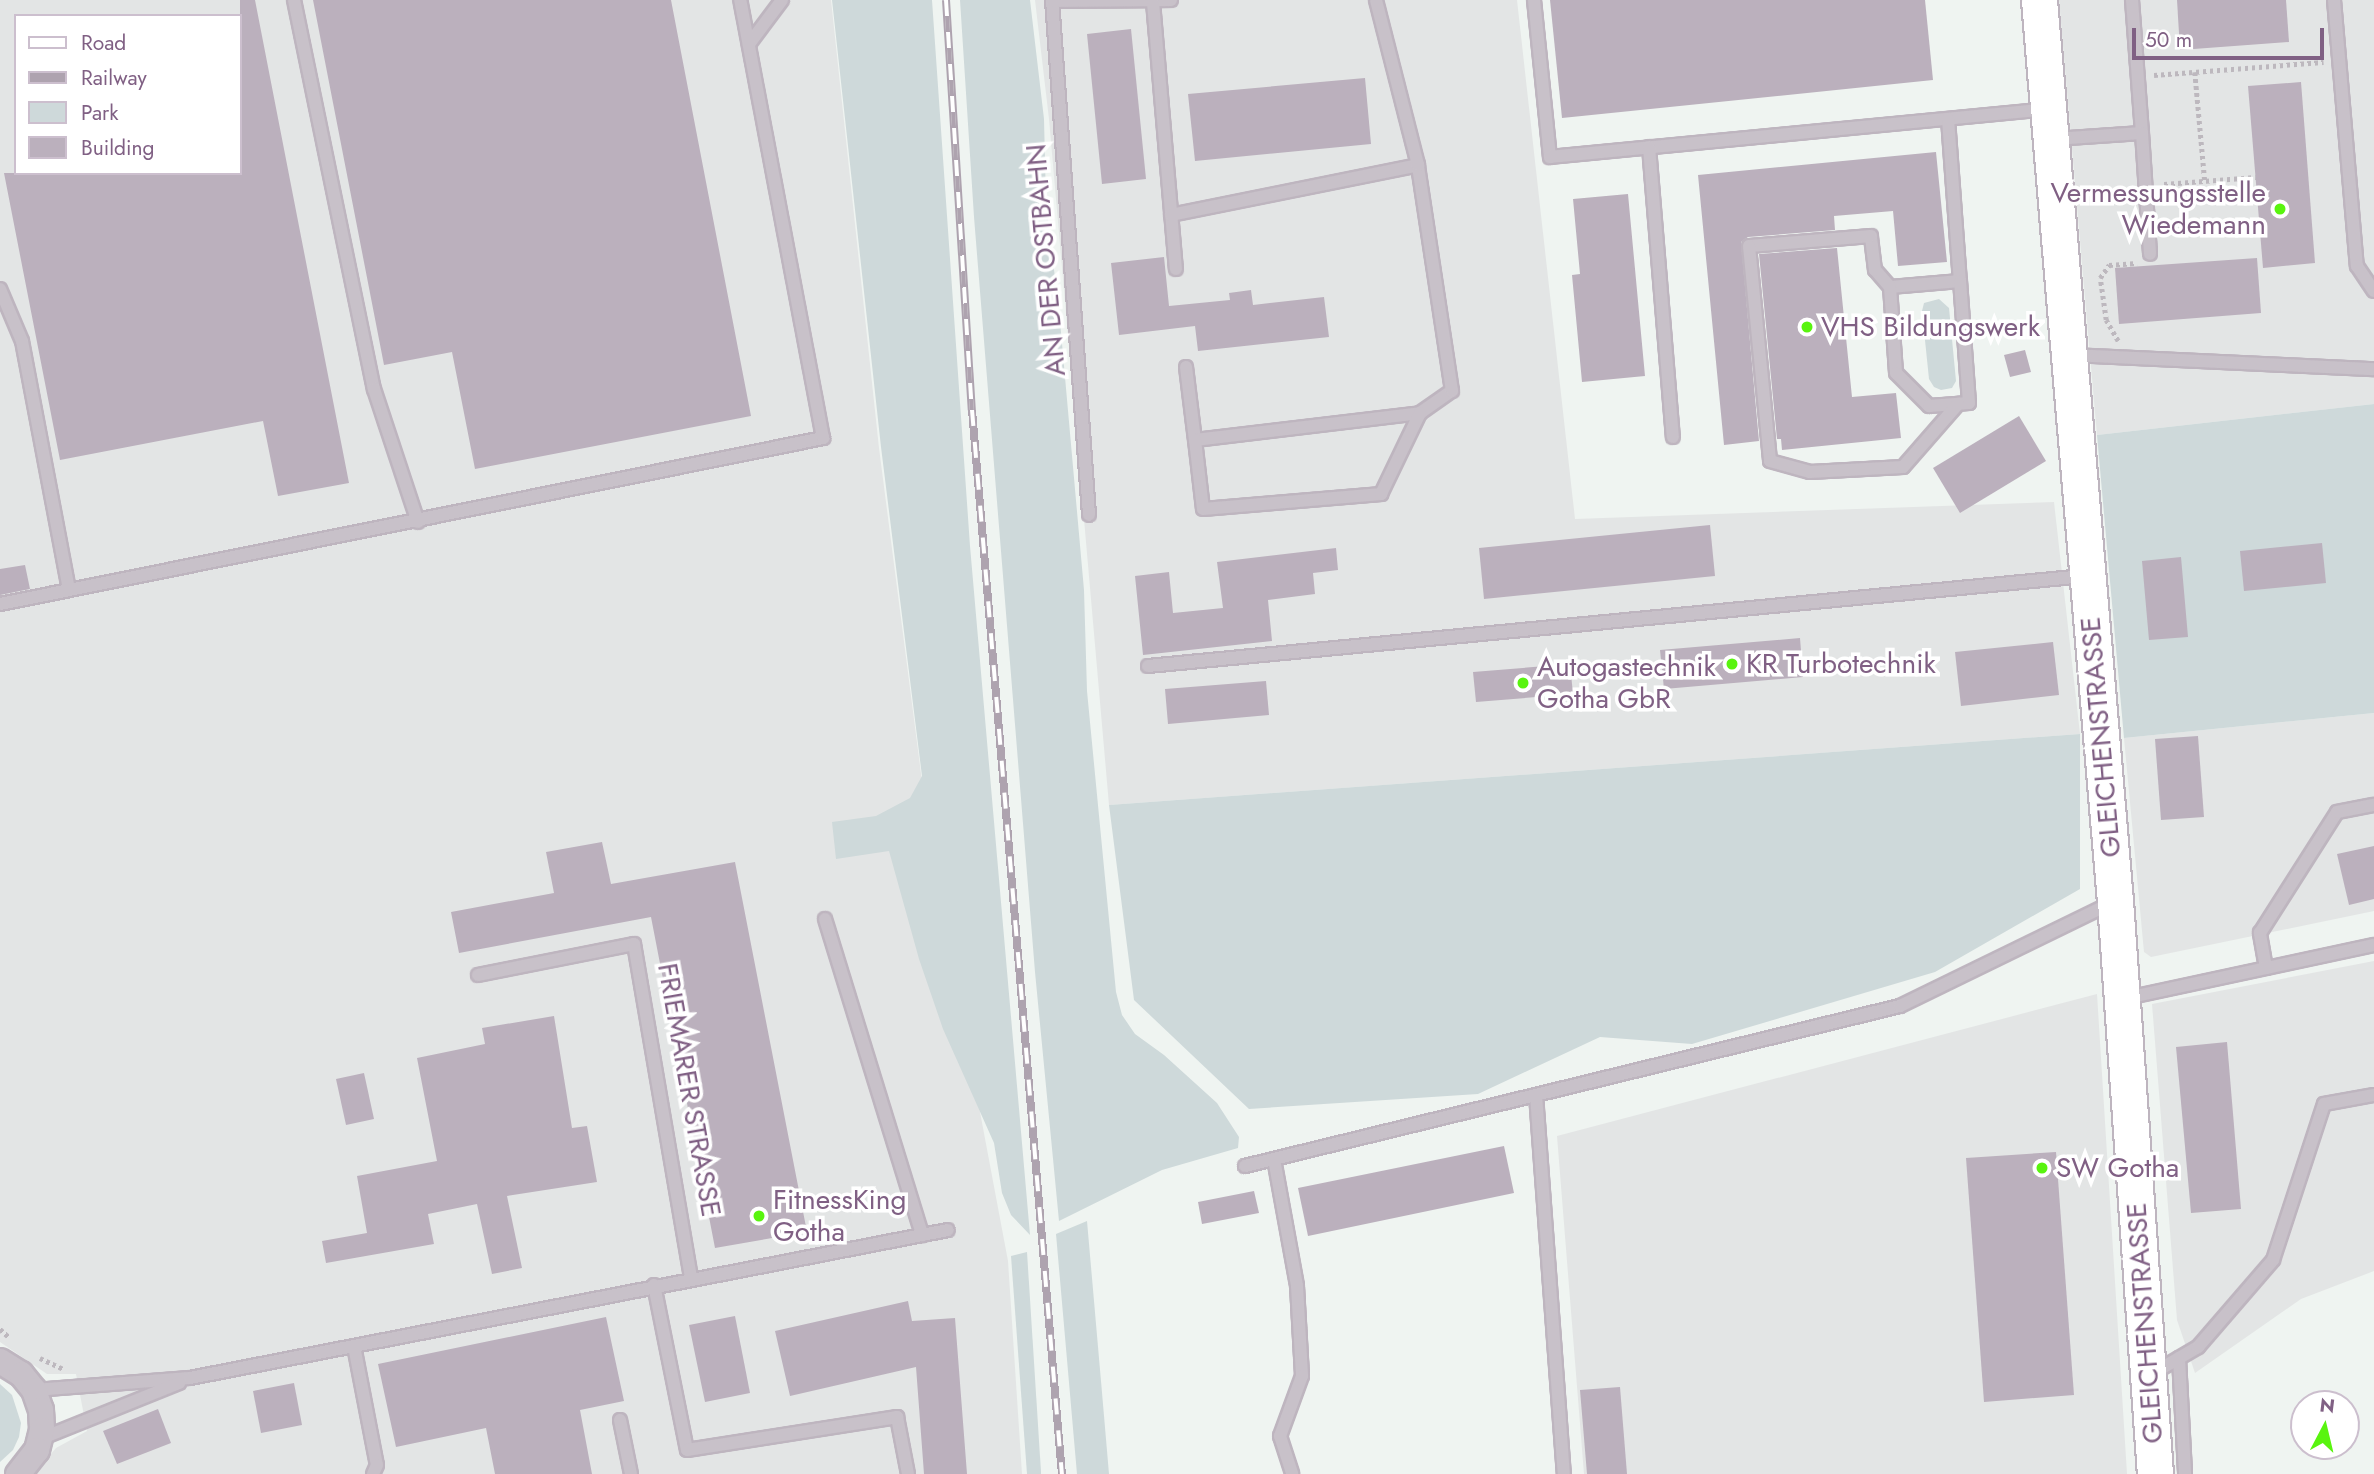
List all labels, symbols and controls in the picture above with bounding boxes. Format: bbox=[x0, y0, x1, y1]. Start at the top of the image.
legend bbox=[14, 14, 242, 175]
scale bar bbox=[2136, 14, 2328, 58]
text: 50 m bbox=[2145, 25, 2192, 55]
text: Road bbox=[81, 28, 126, 58]
text: Railway bbox=[81, 63, 147, 93]
text: Park bbox=[81, 98, 118, 128]
text: Building bbox=[81, 133, 154, 163]
street label: AN DER OSTBAHN bbox=[1019, 142, 1073, 378]
place label: Vermessungsstelle Wiedemann bbox=[2051, 176, 2266, 242]
marker: Vermessungsstelle Wiedemann bbox=[2272, 201, 2288, 217]
place label: VHS Bildungswerk bbox=[1821, 310, 2040, 344]
marker: VHS Bildungswerk bbox=[1799, 319, 1815, 335]
street label: GLEICHENSTRASSE bbox=[2074, 615, 2128, 859]
place label: KR Turbotechnik bbox=[1746, 647, 1936, 681]
place label: Autogastechnik Gotha GbR bbox=[1537, 650, 1716, 716]
marker: KR Turbotechnik bbox=[1724, 656, 1740, 672]
marker: Autogastechnik Gotha GbR bbox=[1515, 675, 1531, 691]
street label: FRIEMARER STRASSE bbox=[650, 961, 728, 1219]
place label: SW Gotha bbox=[2056, 1151, 2179, 1185]
marker: SW Gotha bbox=[2034, 1160, 2050, 1176]
place label: FitnessKing Gotha bbox=[773, 1183, 906, 1249]
street label: GLEICHENSTRASSE bbox=[2120, 1201, 2170, 1445]
marker: FitnessKing Gotha bbox=[751, 1208, 767, 1224]
north arrow bbox=[2290, 1390, 2360, 1460]
text: N bbox=[2318, 1391, 2337, 1420]

